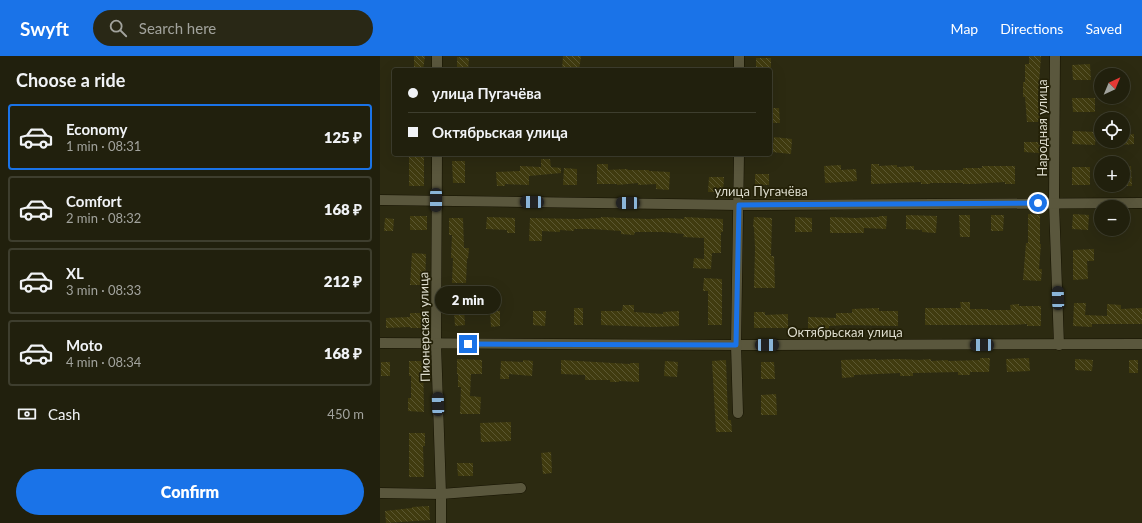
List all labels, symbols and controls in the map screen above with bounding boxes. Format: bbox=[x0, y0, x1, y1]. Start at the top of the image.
search box bbox=[93, 10, 373, 46]
text: Swyft bbox=[20, 17, 69, 40]
icon: search bbox=[107, 17, 129, 39]
text: Search here bbox=[139, 19, 216, 37]
text: Map bbox=[951, 20, 978, 37]
text: Directions bbox=[1000, 20, 1063, 37]
text: Saved bbox=[1085, 20, 1122, 37]
north arrow bbox=[1094, 68, 1130, 104]
map controls bbox=[1094, 68, 1130, 236]
text: Choose a ride bbox=[16, 69, 125, 91]
street label: Народная улица bbox=[1034, 79, 1050, 177]
text: улица Пугачёва bbox=[432, 84, 541, 102]
button: locate bbox=[1094, 112, 1130, 148]
icon: car bbox=[18, 119, 54, 155]
text: Economy bbox=[66, 120, 127, 138]
text: Октябрьская улица bbox=[432, 123, 568, 141]
text: 125 ₽ bbox=[324, 128, 362, 146]
text: 1 min · 08:31 bbox=[66, 138, 141, 154]
button: + bbox=[1094, 156, 1130, 192]
street label: улица Пугачёва bbox=[714, 183, 808, 199]
car bbox=[430, 188, 442, 212]
icon: car bbox=[18, 191, 54, 227]
text: Comfort bbox=[66, 192, 122, 210]
route start bbox=[1029, 194, 1047, 212]
car bbox=[520, 196, 544, 208]
car bbox=[616, 197, 640, 209]
text: 168 ₽ bbox=[324, 200, 362, 218]
button: − bbox=[1094, 200, 1130, 236]
text: 2 min · 08:32 bbox=[66, 210, 141, 226]
icon: car bbox=[18, 263, 54, 299]
text: XL bbox=[66, 264, 84, 282]
text: 212 ₽ bbox=[324, 272, 362, 290]
street label: Пионерская улица bbox=[415, 272, 433, 382]
text: 3 min · 08:33 bbox=[66, 282, 141, 298]
callout: 2 min bbox=[435, 286, 501, 314]
car bbox=[1052, 286, 1064, 310]
text: 2 min bbox=[452, 292, 484, 308]
street label: Октябрьская улица bbox=[787, 324, 903, 340]
icon: car bbox=[18, 335, 54, 371]
route end bbox=[459, 335, 477, 353]
text: Moto bbox=[66, 336, 103, 354]
car bbox=[755, 339, 779, 351]
car bbox=[970, 339, 994, 351]
text: 168 ₽ bbox=[324, 344, 362, 362]
text: 4 min · 08:34 bbox=[66, 354, 141, 370]
car bbox=[432, 392, 444, 416]
icon: cash bbox=[16, 403, 38, 425]
text: Cash bbox=[48, 405, 80, 423]
text: 450 m bbox=[327, 406, 364, 422]
button: Confirm bbox=[16, 469, 364, 515]

